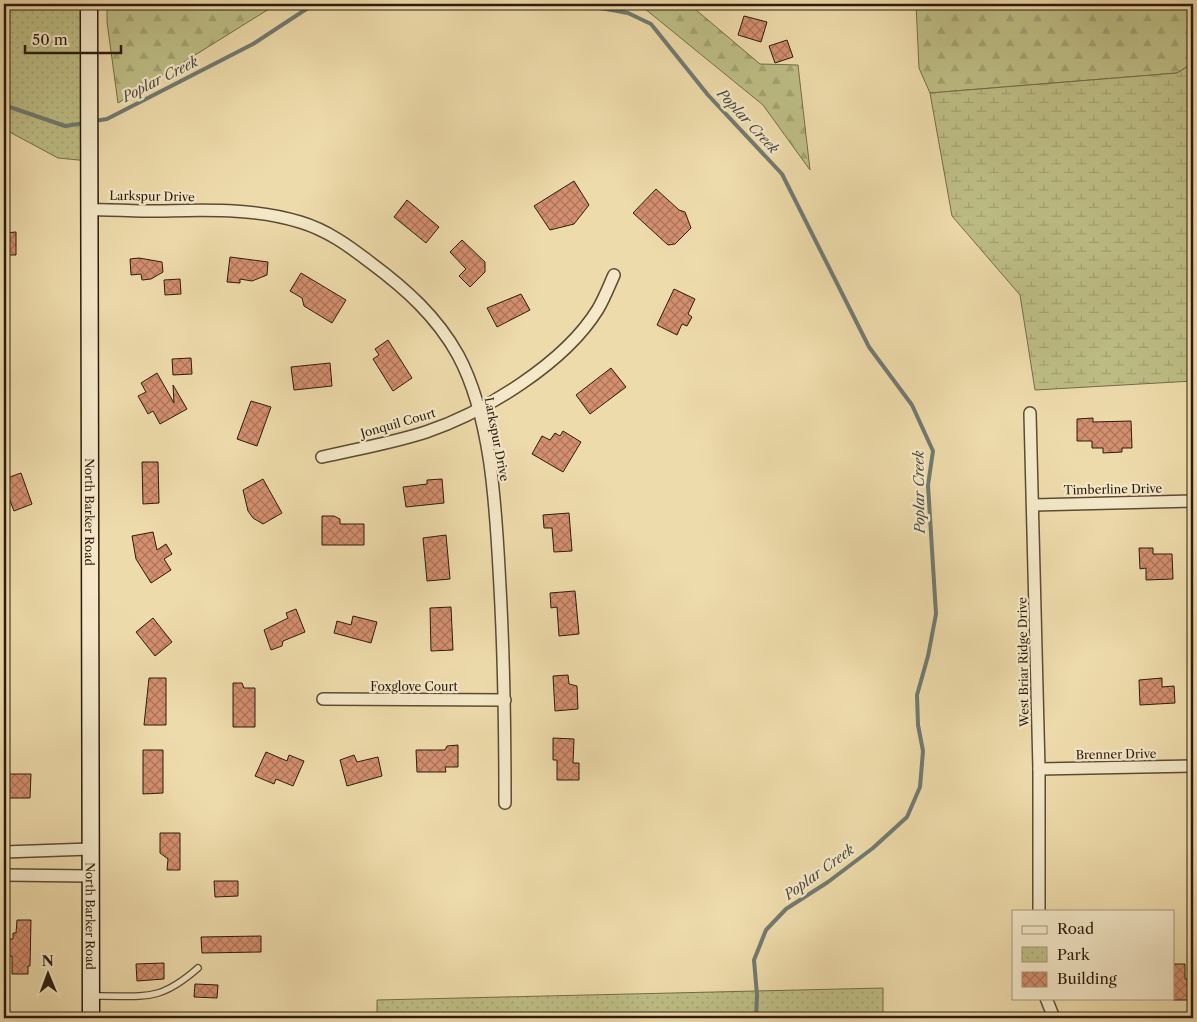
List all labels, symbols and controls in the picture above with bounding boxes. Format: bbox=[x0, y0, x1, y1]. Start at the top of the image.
scale bar bbox=[25, 22, 121, 54]
text: 50 m bbox=[32, 30, 68, 49]
water label: Poplar Creek bbox=[118, 52, 202, 106]
water label: Poplar Creek bbox=[713, 84, 783, 158]
street label: Larkspur Drive bbox=[109, 188, 195, 204]
street label: Larkspur Drive bbox=[481, 396, 513, 483]
street label: Jonquil Court bbox=[357, 405, 438, 441]
water label: Poplar Creek bbox=[909, 450, 929, 535]
street label: North Barker Road bbox=[82, 458, 98, 567]
street label: Timberline Drive bbox=[1064, 481, 1163, 497]
street label: West Briar Ridge Drive bbox=[1014, 597, 1032, 728]
street label: Foxglove Court bbox=[370, 679, 459, 694]
street label: Brenner Drive bbox=[1075, 746, 1157, 762]
water label: Poplar Creek bbox=[779, 840, 858, 904]
street label: North Barker Road bbox=[83, 862, 98, 971]
legend bbox=[1012, 910, 1174, 1000]
text: Road bbox=[1057, 919, 1094, 938]
text: Park bbox=[1057, 945, 1091, 964]
north arrow bbox=[22, 950, 72, 1000]
text: N bbox=[42, 952, 54, 970]
text: Building bbox=[1057, 969, 1117, 988]

